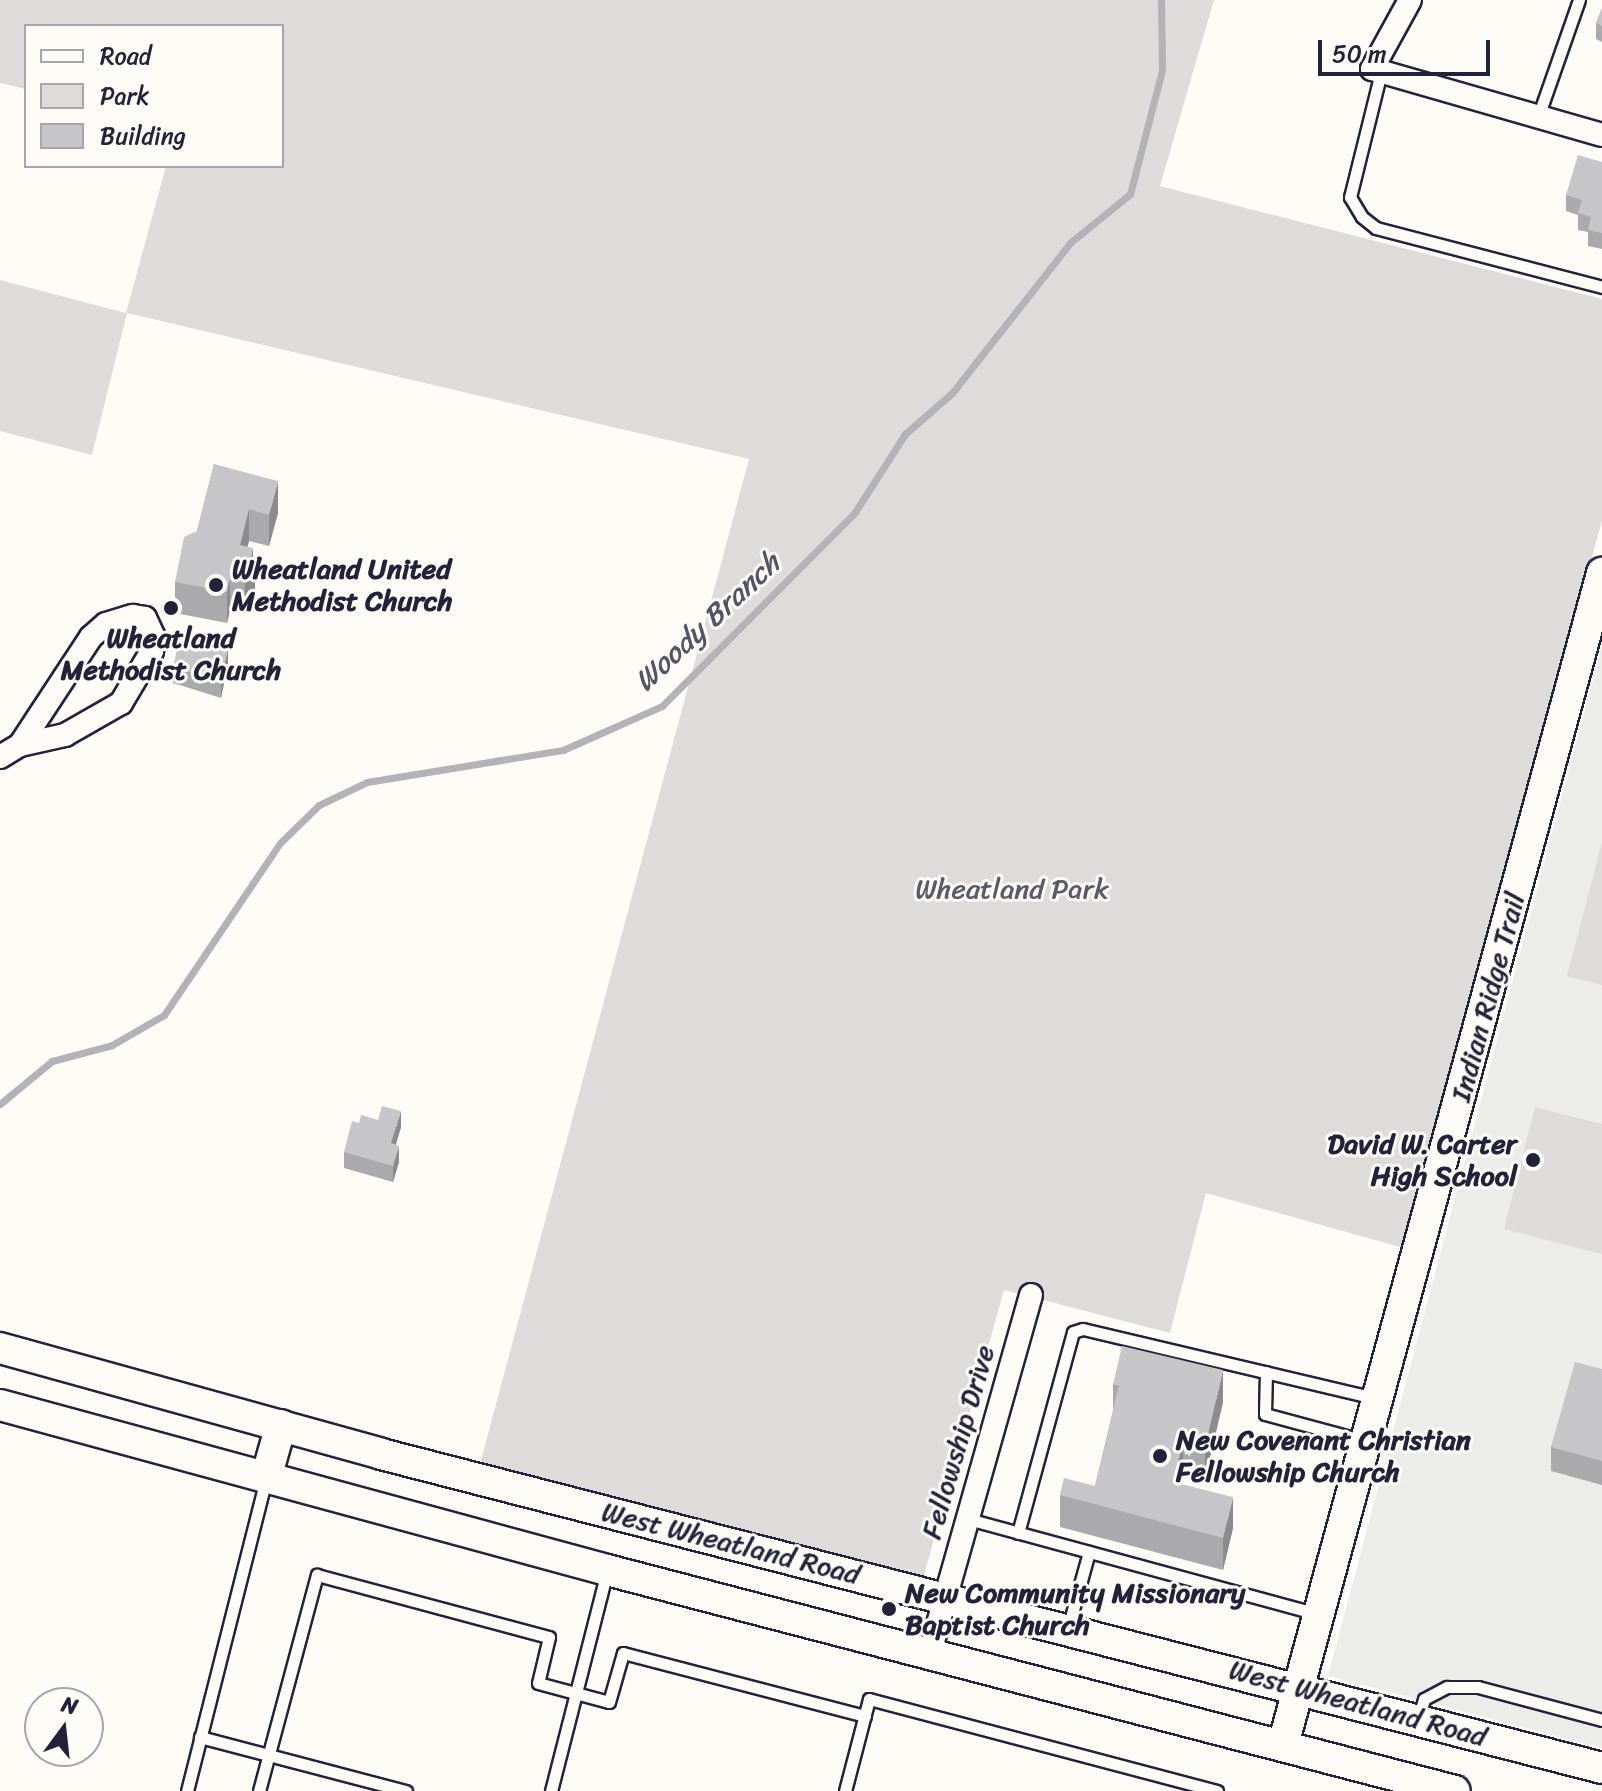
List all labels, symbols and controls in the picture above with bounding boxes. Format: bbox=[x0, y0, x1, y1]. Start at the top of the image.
legend bbox=[24, 24, 284, 168]
scale bar bbox=[1322, 24, 1494, 74]
text: 50 m bbox=[1332, 33, 1387, 75]
text: Road bbox=[100, 35, 151, 77]
text: Park bbox=[100, 75, 149, 117]
text: Building bbox=[100, 115, 186, 157]
water label: Woody Branch bbox=[627, 545, 787, 699]
place label: Wheatland United Methodist Church bbox=[232, 552, 453, 618]
marker: Wheatland United Methodist Church bbox=[207, 576, 225, 594]
marker: Wheatland Methodist Church bbox=[162, 599, 180, 617]
place label: Wheatland Methodist Church bbox=[61, 621, 281, 687]
park label: Wheatland Park bbox=[915, 872, 1109, 906]
street label: Indian Ridge Trail bbox=[1444, 889, 1532, 1105]
place label: David W. Carter High School bbox=[1327, 1127, 1517, 1193]
marker: David W. Carter High School bbox=[1524, 1151, 1542, 1169]
street label: Fellowship Drive bbox=[914, 1341, 1002, 1543]
place label: New Covenant Christian Fellowship Church bbox=[1176, 1423, 1471, 1489]
marker: New Covenant Christian Fellowship Church bbox=[1151, 1447, 1169, 1465]
street label: West Wheatland Road bbox=[599, 1495, 863, 1591]
place label: New Community Missionary Baptist Church bbox=[905, 1576, 1245, 1642]
marker: New Community Missionary Baptist Church bbox=[880, 1600, 898, 1618]
street label: West Wheatland Road bbox=[1226, 1653, 1490, 1753]
text: N bbox=[57, 1684, 82, 1726]
north arrow bbox=[24, 1687, 104, 1767]

